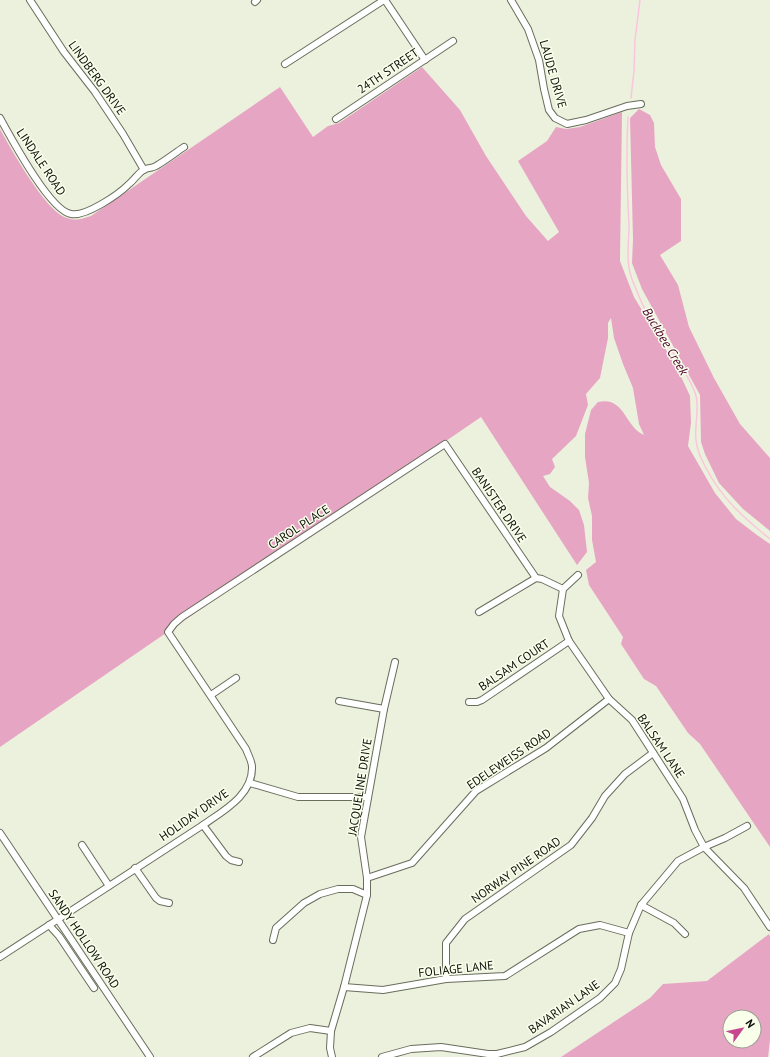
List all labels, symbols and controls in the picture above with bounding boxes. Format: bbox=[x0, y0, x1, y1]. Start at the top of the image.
street label: LINDBERG DRIVE bbox=[65, 38, 129, 118]
street label: LAUDE DRIVE bbox=[537, 38, 570, 110]
street label: 24TH STREET bbox=[354, 44, 421, 97]
street label: LINDALE ROAD bbox=[14, 125, 69, 198]
water label: Buckbee Creek bbox=[639, 304, 693, 379]
street label: BANISTER DRIVE bbox=[469, 464, 530, 545]
street label: CAROL PLACE bbox=[265, 501, 332, 552]
street label: BALSAM COURT bbox=[476, 635, 552, 694]
street label: BALSAM LANE bbox=[634, 711, 688, 781]
street label: EDELEWEISS ROAD bbox=[464, 725, 554, 792]
street label: JACQUELINE DRIVE bbox=[344, 737, 375, 838]
street label: HOLIDAY DRIVE bbox=[156, 785, 231, 844]
street label: NORWAY PINE ROAD bbox=[468, 833, 563, 906]
street label: SANDY HOLLOW ROAD bbox=[46, 886, 123, 991]
street label: FOLIAGE LANE bbox=[418, 957, 494, 980]
street label: BAVARIAN LANE bbox=[525, 976, 602, 1037]
north arrow bbox=[722, 1009, 762, 1049]
text: N bbox=[743, 1017, 758, 1030]

